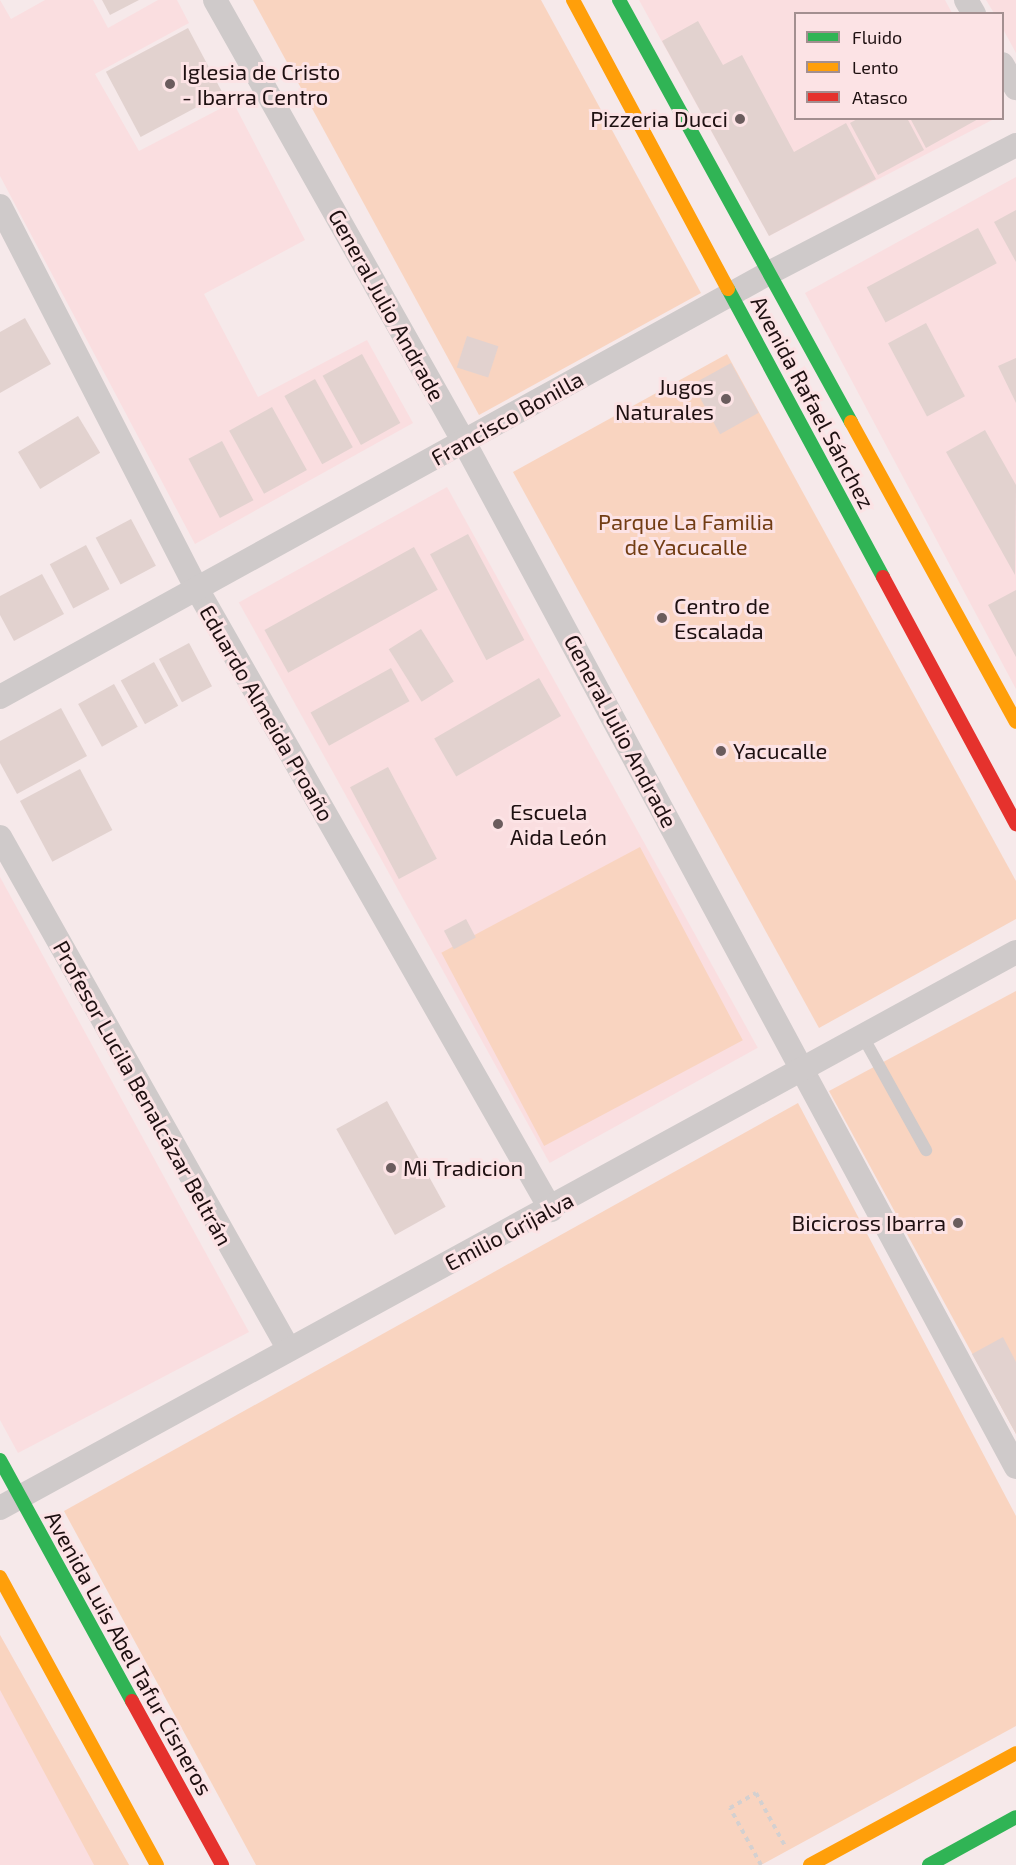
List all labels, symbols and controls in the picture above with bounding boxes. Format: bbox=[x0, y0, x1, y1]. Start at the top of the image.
legend bbox=[794, 12, 1004, 120]
text: Fluido bbox=[852, 26, 902, 48]
text: Lento bbox=[852, 56, 898, 78]
place label: Iglesia de Cristo - Ibarra Centro bbox=[182, 58, 340, 110]
marker: Iglesia de Cristo - Ibarra Centro bbox=[163, 77, 177, 91]
text: Atasco bbox=[852, 86, 908, 108]
place label: Pizzeria Ducci bbox=[590, 106, 728, 132]
marker: Pizzeria Ducci bbox=[733, 112, 747, 126]
street label: General Julio Andrade bbox=[323, 204, 451, 406]
street label: Avenida Rafael Sánchez bbox=[746, 291, 880, 513]
street label: Francisco Bonilla bbox=[426, 365, 588, 471]
place label: Jugos Naturales bbox=[615, 373, 714, 424]
marker: Jugos Naturales bbox=[719, 392, 733, 406]
park label: Parque La Familia de Yacucalle bbox=[598, 508, 774, 560]
place label: Centro de Escalada bbox=[674, 592, 770, 644]
street label: Eduardo Almeida Proaño bbox=[194, 600, 340, 826]
marker: Centro de Escalada bbox=[655, 611, 669, 625]
street label: General Julio Andrade bbox=[559, 629, 683, 833]
place label: Yacucalle bbox=[733, 738, 827, 764]
marker: Yacucalle bbox=[714, 744, 728, 758]
place label: Escuela Aida León bbox=[510, 798, 607, 849]
marker: Escuela Aida León bbox=[491, 817, 505, 831]
street label: Profesor Lucila Benalcázar Beltrán bbox=[48, 935, 238, 1251]
place label: Mi Tradicion bbox=[403, 1155, 524, 1181]
marker: Mi Tradicion bbox=[384, 1161, 398, 1175]
street label: Emilio Grijalva bbox=[440, 1186, 578, 1276]
place label: Bicicross Ibarra bbox=[792, 1210, 946, 1236]
marker: Bicicross Ibarra bbox=[951, 1216, 965, 1230]
street label: Avenida Luis Abel Tafur Cisneros bbox=[39, 1505, 219, 1801]

